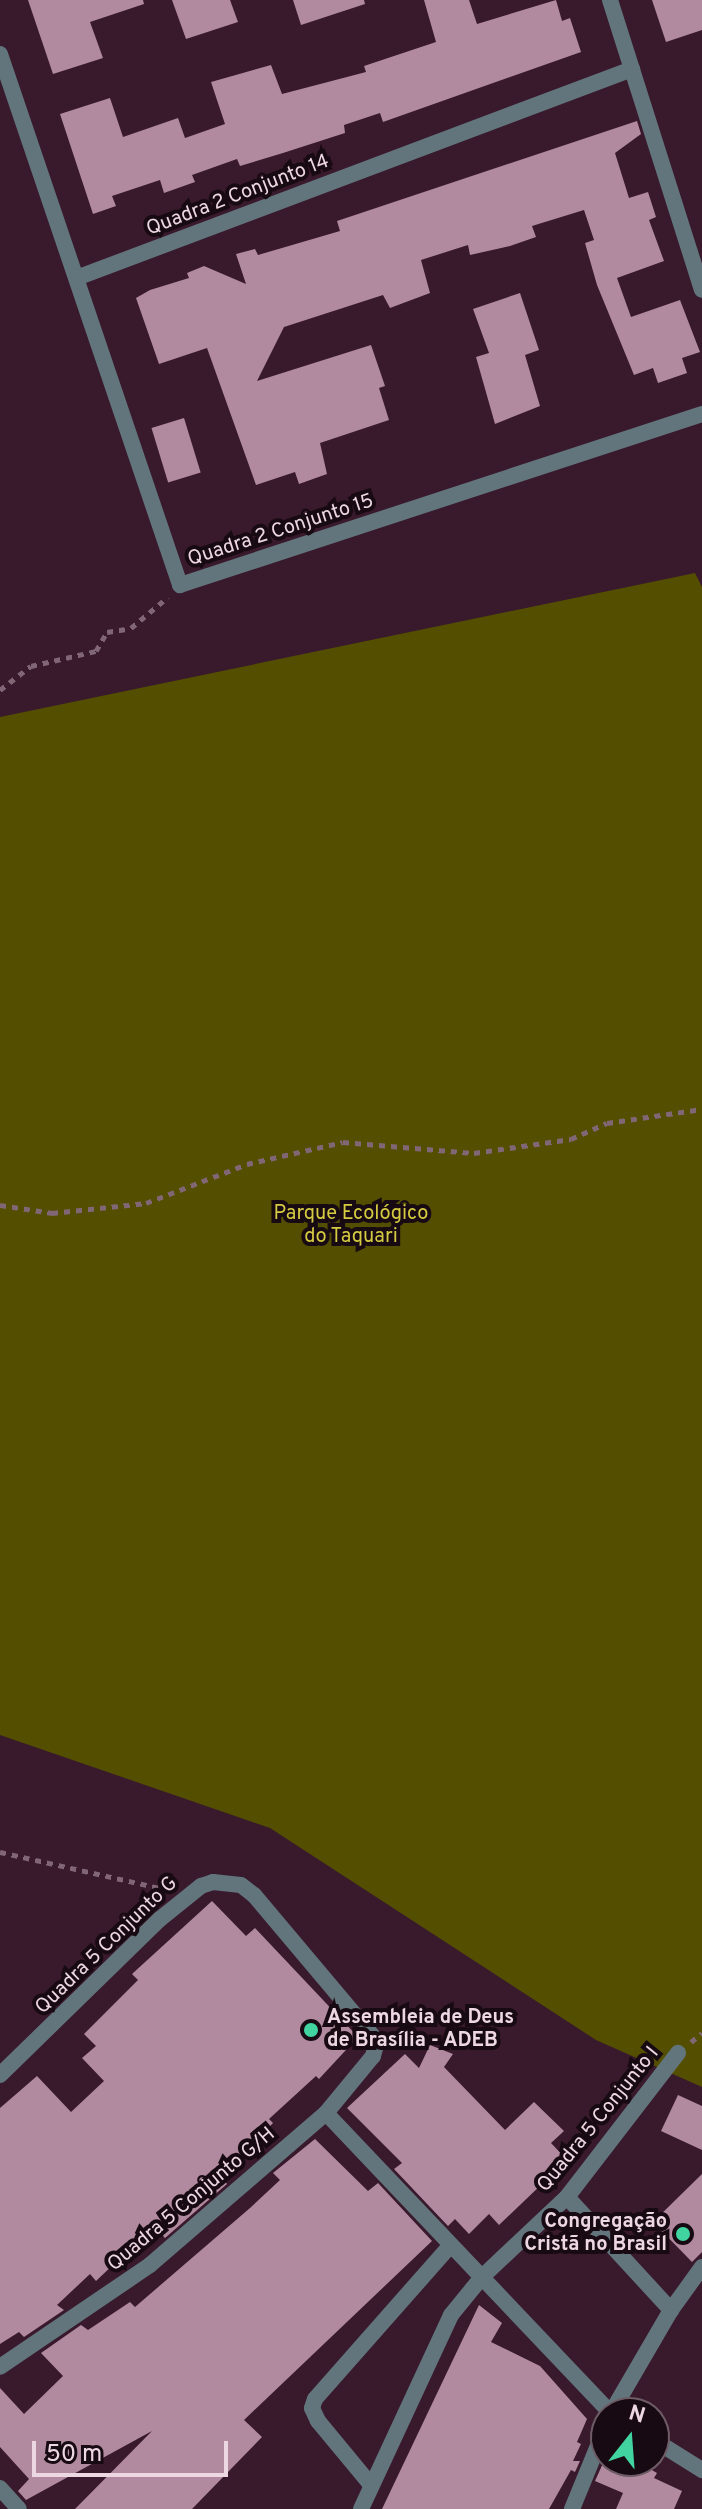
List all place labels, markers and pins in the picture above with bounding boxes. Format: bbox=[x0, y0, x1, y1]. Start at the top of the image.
place label: Assembleia de Deus de Brasília - ADEB bbox=[327, 2006, 514, 2053]
marker: Assembleia de Deus de Brasília - ADEB bbox=[302, 2021, 320, 2039]
place label: Congregação Cristã no Brasil bbox=[524, 2210, 667, 2257]
marker: Congregação Cristã no Brasil bbox=[674, 2225, 692, 2243]

